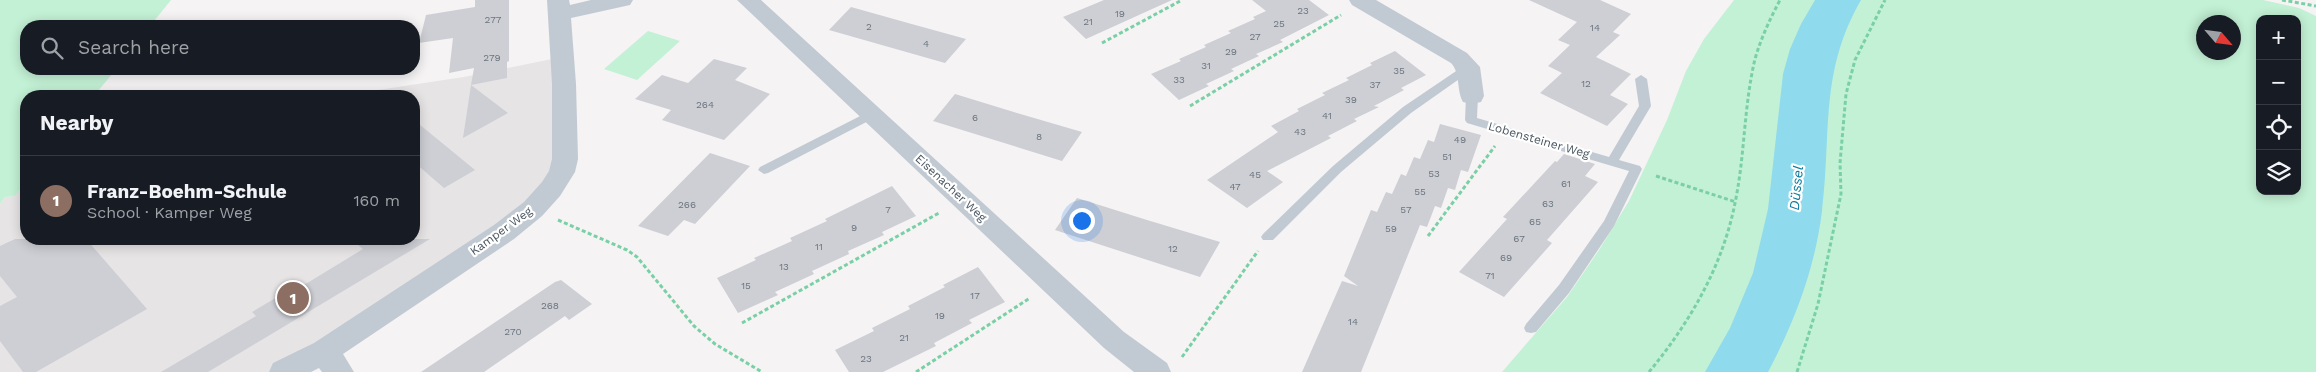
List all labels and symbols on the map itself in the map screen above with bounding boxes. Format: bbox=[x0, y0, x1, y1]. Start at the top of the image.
house number: 23 bbox=[1297, 5, 1309, 16]
house number: 19 bbox=[1115, 8, 1125, 19]
house number: 277 bbox=[485, 14, 502, 25]
north arrow bbox=[2196, 15, 2241, 60]
house number: 21 bbox=[1083, 16, 1093, 27]
house number: 25 bbox=[1273, 18, 1285, 29]
house number: 2 bbox=[866, 21, 872, 32]
house number: 14 bbox=[1590, 22, 1600, 33]
house number: 27 bbox=[1249, 31, 1261, 42]
house number: 4 bbox=[923, 38, 929, 49]
house number: 29 bbox=[1225, 46, 1237, 57]
house number: 279 bbox=[483, 52, 501, 63]
house number: 31 bbox=[1201, 60, 1211, 71]
house number: 35 bbox=[1393, 65, 1405, 76]
house number: 33 bbox=[1173, 74, 1185, 85]
house number: 12 bbox=[1581, 78, 1591, 89]
house number: 37 bbox=[1369, 79, 1381, 90]
house number: 39 bbox=[1345, 94, 1357, 105]
house number: 264 bbox=[696, 99, 714, 110]
house number: 41 bbox=[1322, 110, 1332, 121]
house number: 6 bbox=[972, 112, 978, 123]
street label: Lobensteiner Weg bbox=[1487, 119, 1592, 161]
house number: 43 bbox=[1294, 126, 1306, 137]
house number: 8 bbox=[1036, 131, 1042, 142]
house number: 49 bbox=[1454, 134, 1466, 145]
street label: Eisenacher Weg bbox=[912, 151, 990, 225]
house number: 51 bbox=[1442, 151, 1452, 162]
water label: Düssel bbox=[1786, 165, 1806, 211]
house number: 53 bbox=[1428, 168, 1440, 179]
house number: 45 bbox=[1249, 169, 1261, 180]
house number: 61 bbox=[1561, 178, 1571, 189]
house number: 47 bbox=[1229, 181, 1241, 192]
house number: 55 bbox=[1414, 186, 1426, 197]
house number: 63 bbox=[1542, 198, 1554, 209]
house number: 266 bbox=[678, 199, 696, 210]
street label: Kamper Weg bbox=[467, 203, 535, 258]
house number: 7 bbox=[885, 204, 891, 215]
house number: 57 bbox=[1400, 204, 1412, 215]
your location bbox=[1069, 208, 1095, 234]
house number: 65 bbox=[1529, 216, 1541, 227]
house number: 9 bbox=[851, 222, 857, 233]
house number: 59 bbox=[1385, 223, 1397, 234]
house number: 67 bbox=[1513, 233, 1525, 244]
house number: 11 bbox=[815, 241, 823, 252]
house number: 12 bbox=[1168, 243, 1178, 254]
house number: 69 bbox=[1500, 252, 1512, 263]
house number: 13 bbox=[779, 261, 789, 272]
house number: 71 bbox=[1485, 270, 1495, 281]
pin: 1 bbox=[277, 279, 309, 317]
house number: 15 bbox=[741, 280, 751, 291]
house number: 17 bbox=[970, 290, 980, 301]
house number: 268 bbox=[541, 300, 559, 311]
house number: 19 bbox=[935, 310, 945, 321]
house number: 14 bbox=[1348, 316, 1358, 327]
house number: 270 bbox=[504, 326, 522, 337]
house number: 21 bbox=[899, 332, 909, 343]
house number: 23 bbox=[860, 353, 872, 364]

